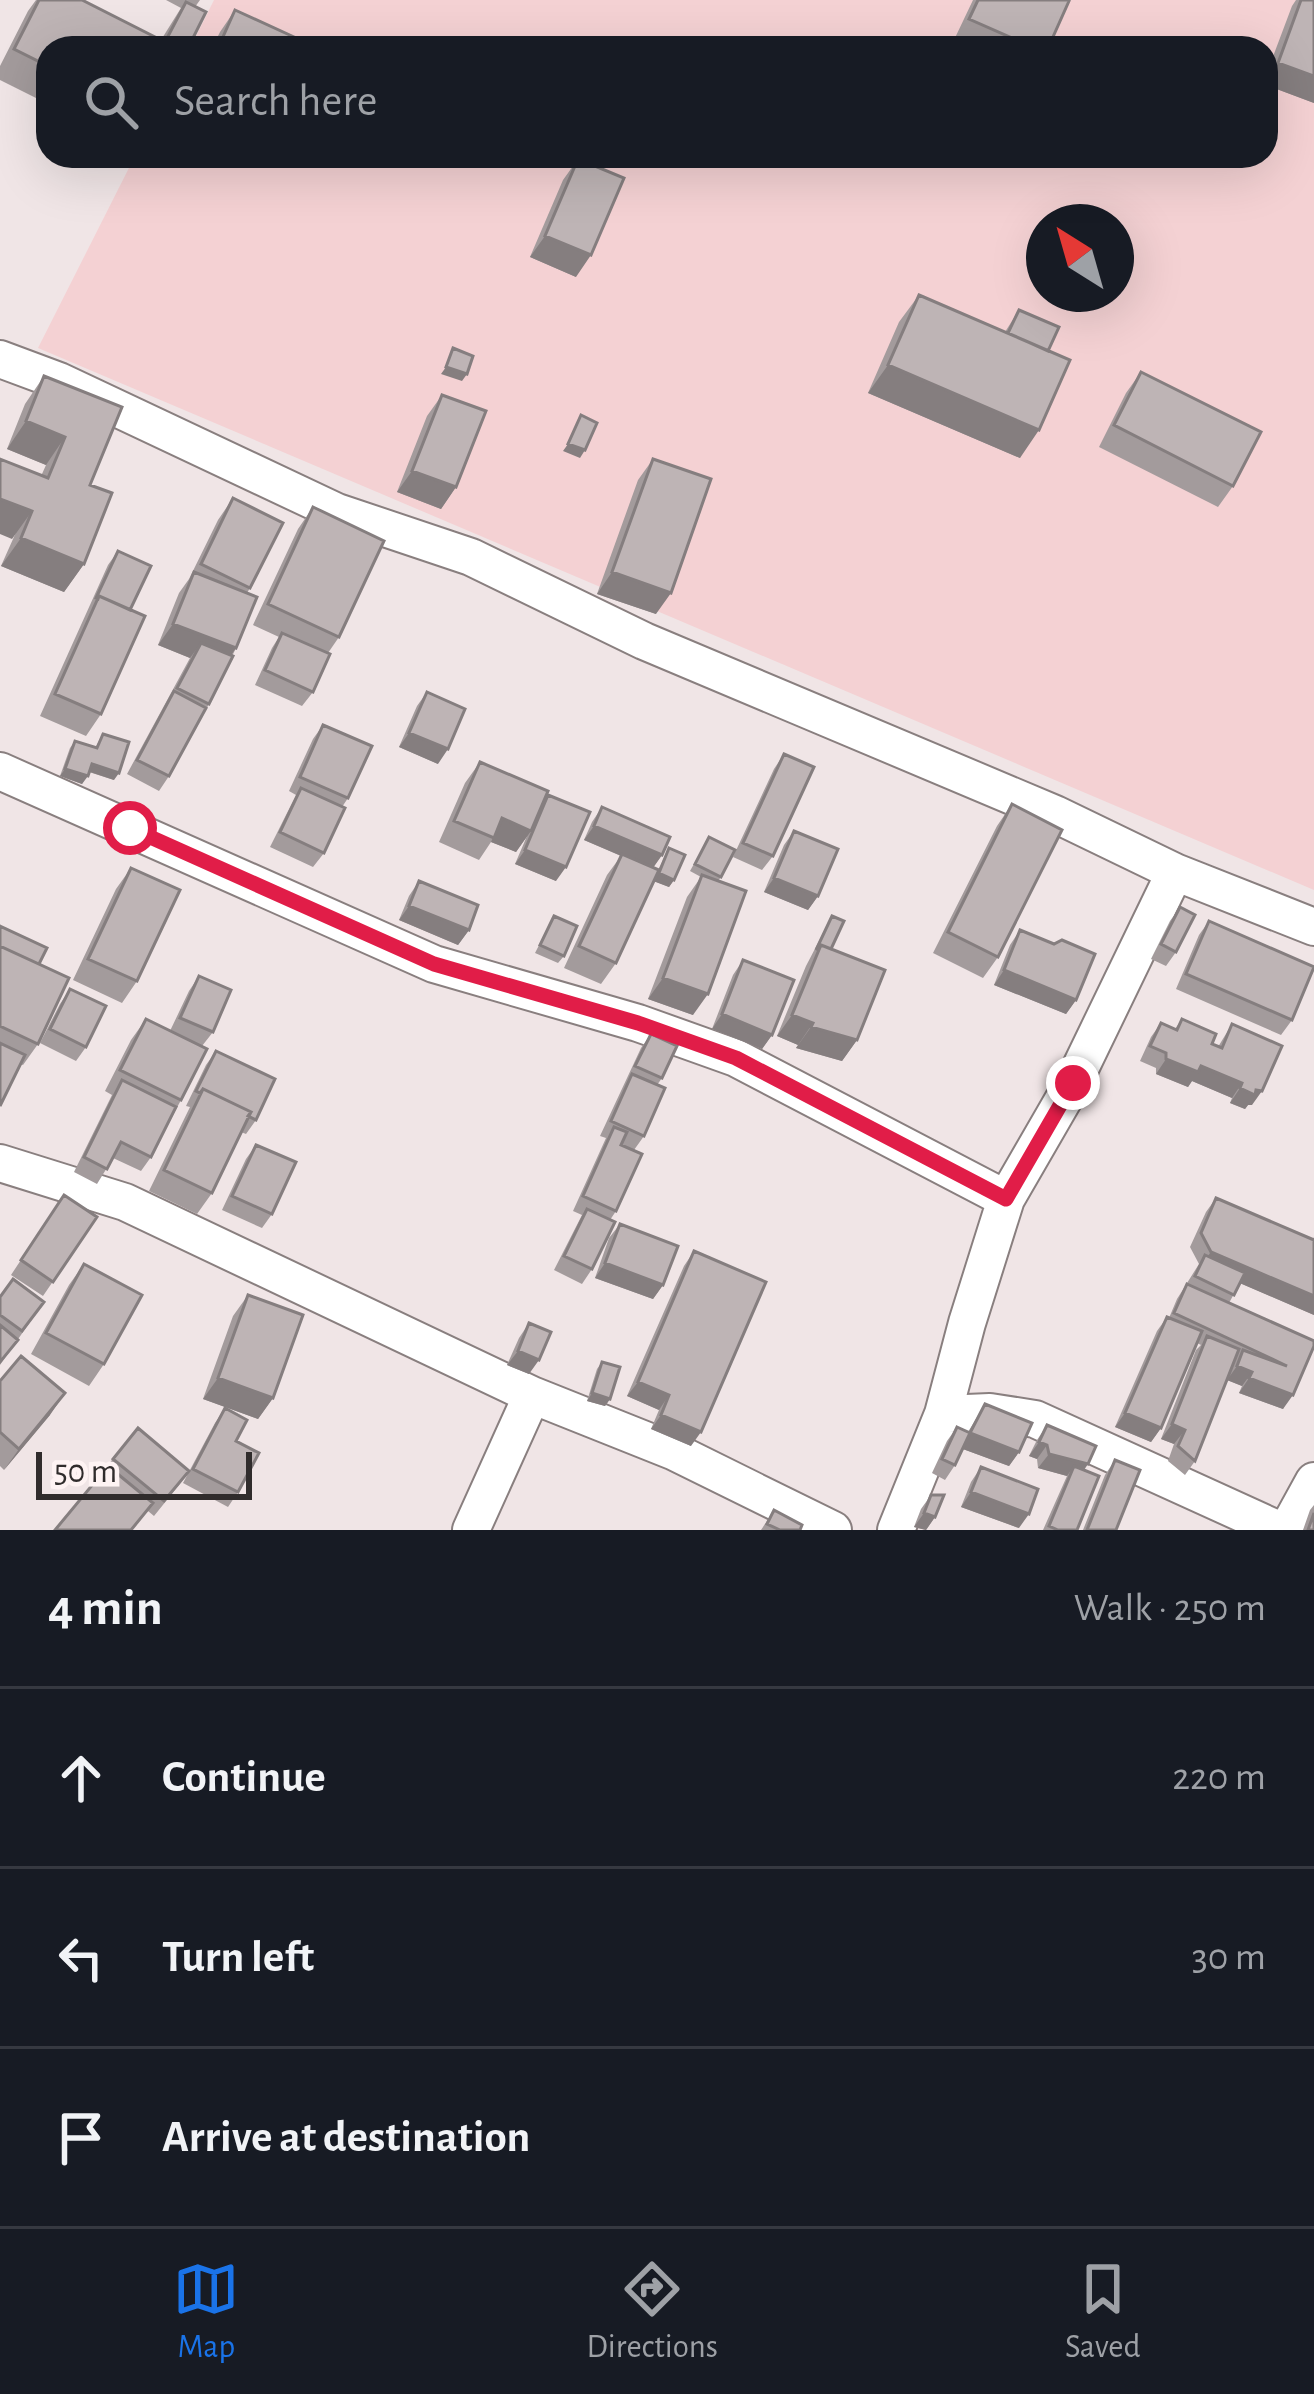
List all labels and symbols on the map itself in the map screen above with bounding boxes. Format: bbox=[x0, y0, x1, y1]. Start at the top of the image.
north arrow bbox=[1026, 204, 1134, 312]
route start bbox=[103, 801, 157, 855]
route end bbox=[1046, 1056, 1100, 1110]
scale bar bbox=[36, 1446, 252, 1499]

